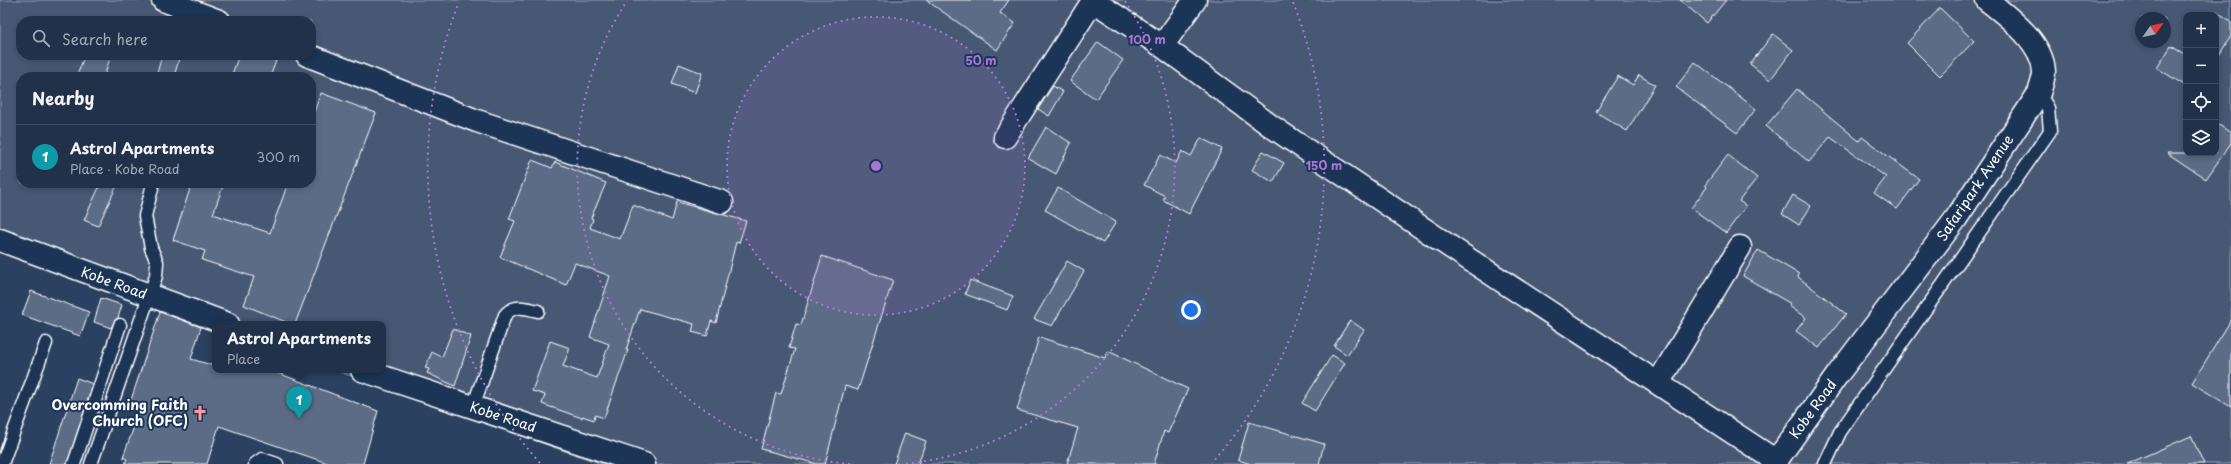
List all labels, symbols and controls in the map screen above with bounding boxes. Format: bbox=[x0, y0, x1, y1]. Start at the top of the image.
north arrow bbox=[2135, 12, 2171, 48]
map controls bbox=[2183, 12, 2219, 156]
button: + bbox=[2183, 12, 2219, 48]
search box bbox=[16, 16, 316, 60]
icon: search bbox=[30, 27, 52, 49]
text: Search here bbox=[62, 27, 148, 50]
text: 100 m bbox=[1128, 30, 1166, 48]
button: − bbox=[2183, 48, 2219, 84]
text: 50 m bbox=[965, 51, 997, 69]
button: locate bbox=[2183, 84, 2219, 120]
text: Nearby bbox=[32, 85, 94, 111]
button: layers bbox=[2183, 120, 2219, 156]
street label: Safaripark Avenue bbox=[1931, 130, 2018, 245]
text: Astrol Apartments bbox=[70, 136, 214, 159]
text: 1 bbox=[42, 147, 48, 166]
text: 300 m bbox=[256, 147, 300, 166]
text: 150 m bbox=[1306, 156, 1342, 174]
text: Place · Kobe Road bbox=[70, 159, 180, 178]
centre of rings bbox=[869, 159, 883, 173]
street label: Kobe Road bbox=[78, 261, 150, 304]
your location bbox=[1181, 300, 1201, 320]
popup bbox=[212, 321, 386, 373]
text: Astrol Apartments bbox=[227, 326, 371, 349]
text: Place bbox=[227, 349, 260, 368]
street label: Kobe Road bbox=[1784, 375, 1841, 443]
pin: 1 bbox=[286, 386, 312, 419]
place label: Overcomming Faith Church (OFC) bbox=[51, 394, 188, 431]
street label: Kobe Road bbox=[467, 396, 539, 437]
church icon: Overcomming Faith Church (OFC) bbox=[191, 404, 209, 422]

